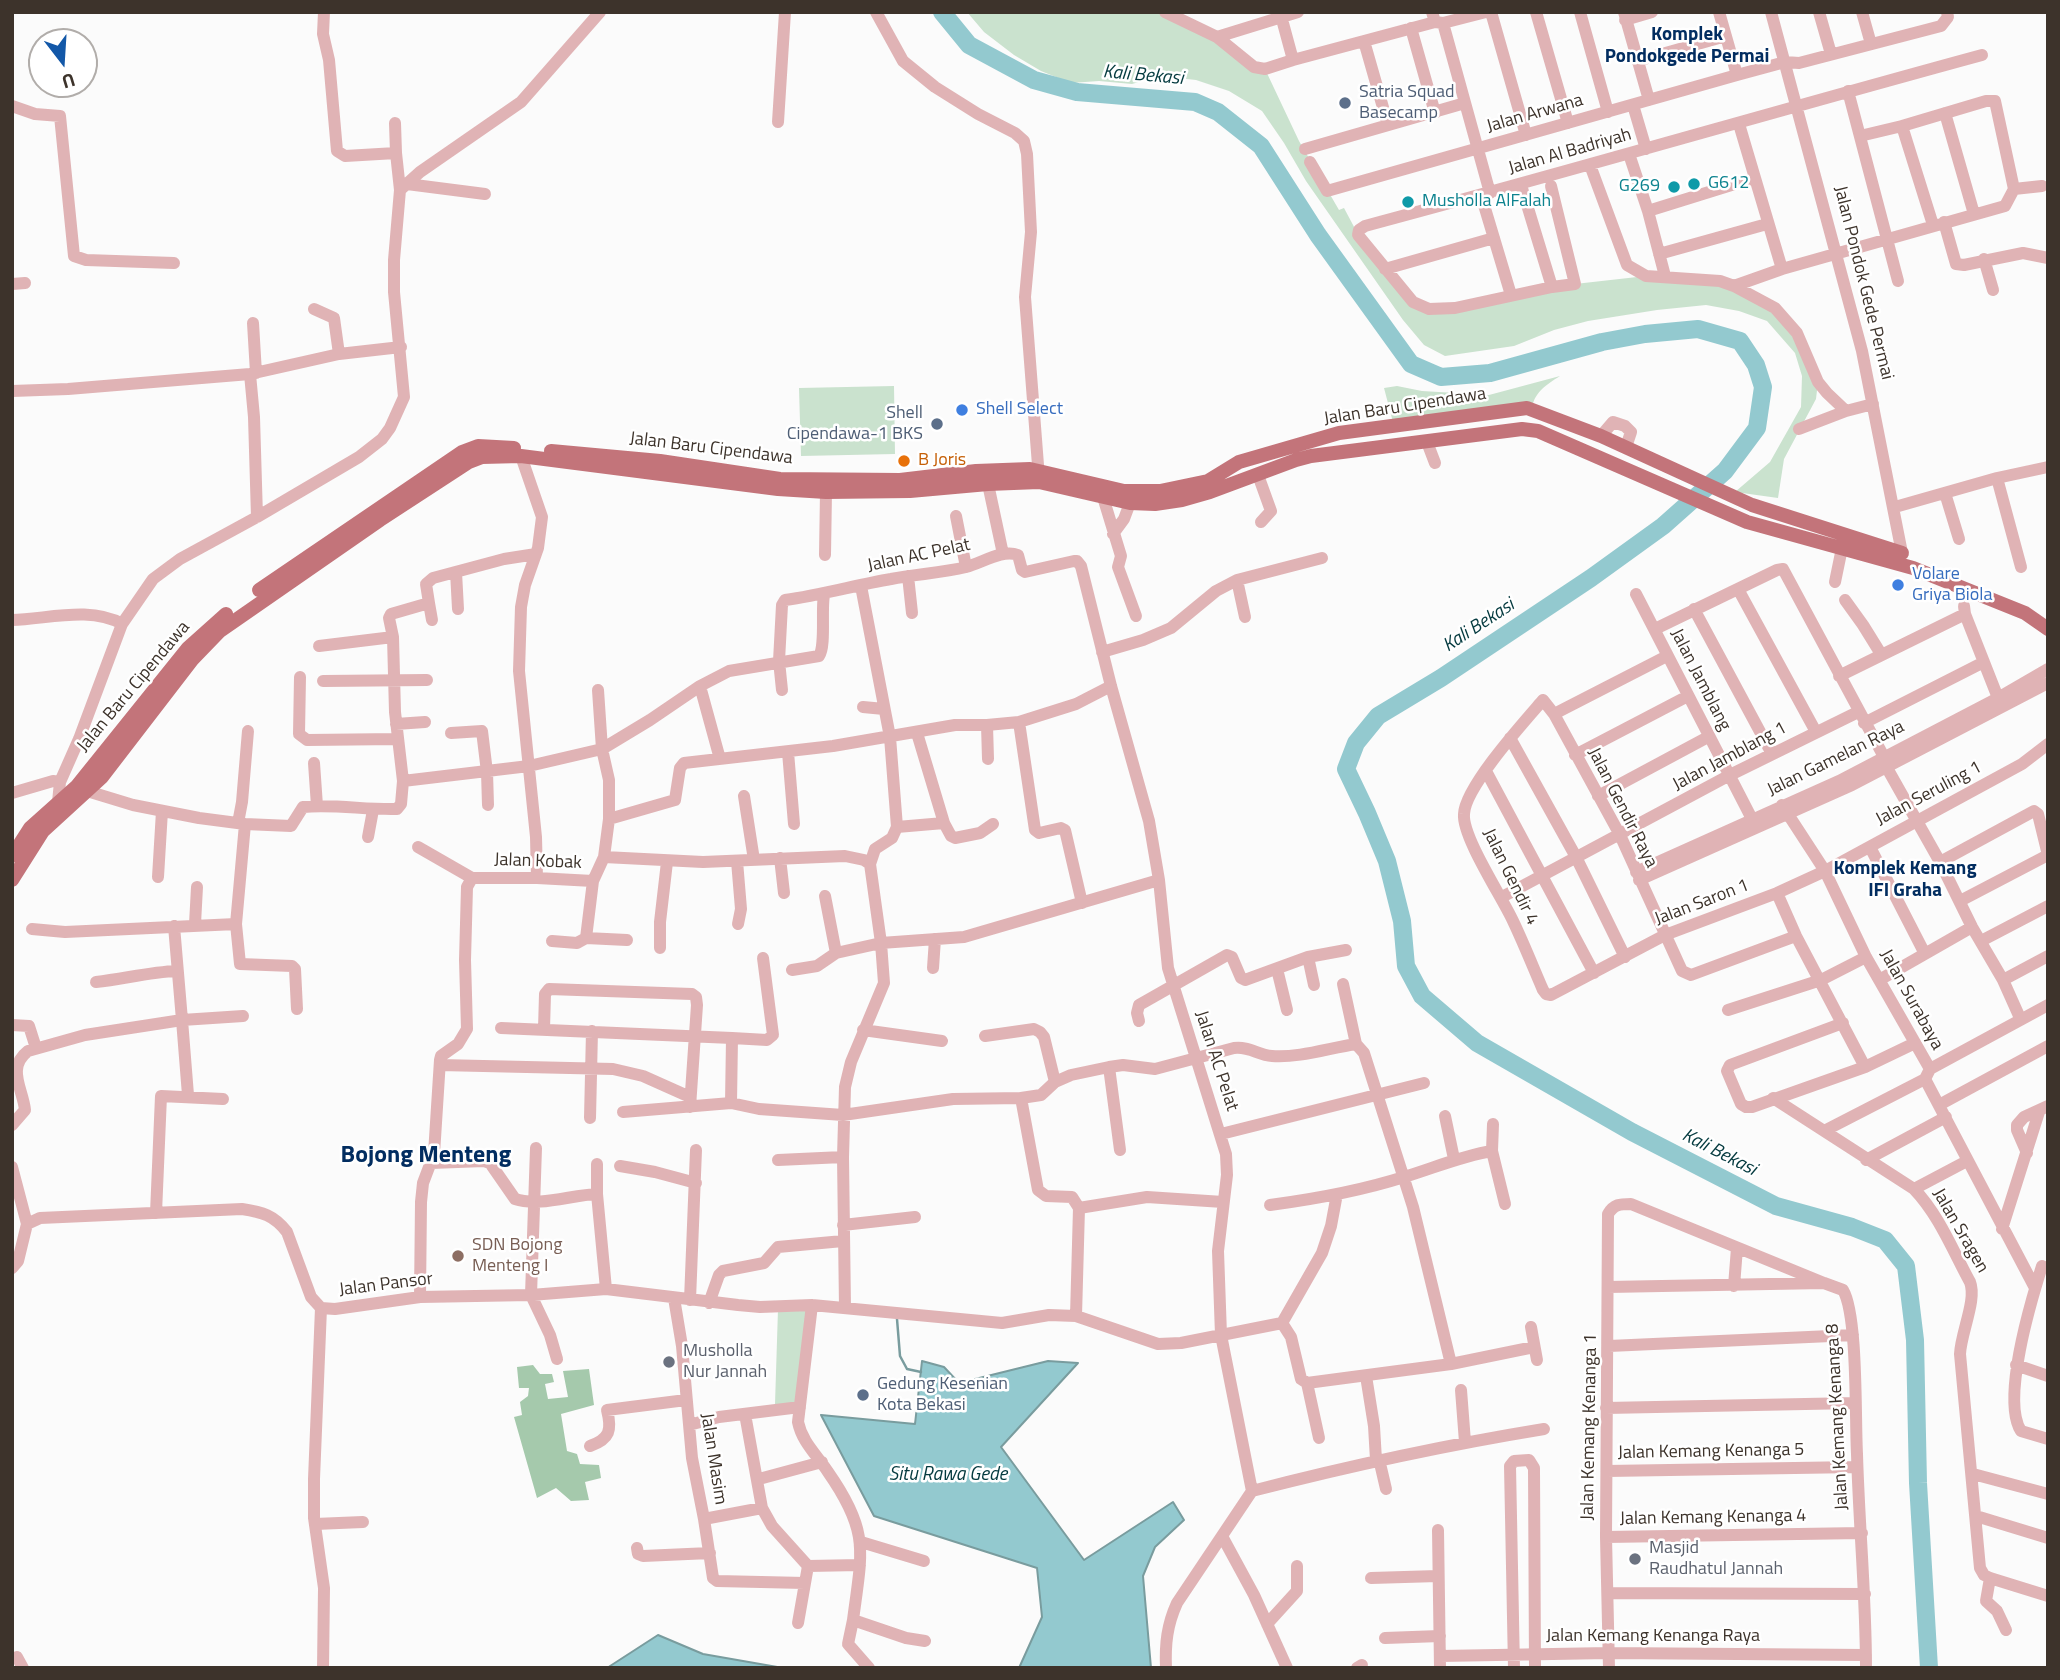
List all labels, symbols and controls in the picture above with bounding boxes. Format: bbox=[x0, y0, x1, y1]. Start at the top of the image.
district label: Komplek Pondokgede Permai bbox=[1605, 24, 1769, 68]
north arrow bbox=[28, 28, 98, 98]
water label: Kali Bekasi bbox=[1102, 61, 1184, 91]
text: U bbox=[59, 66, 79, 97]
place label: Satria Squad Basecamp bbox=[1359, 82, 1455, 124]
street label: Jalan Arwana bbox=[1484, 90, 1586, 138]
marker: Satria Squad Basecamp bbox=[1337, 95, 1353, 111]
street label: Jalan Al Badriyah bbox=[1506, 124, 1634, 180]
place label: G612 bbox=[1708, 173, 1749, 195]
place label: G269 bbox=[1619, 176, 1660, 198]
marker: G612 bbox=[1686, 176, 1702, 192]
marker: G269 bbox=[1666, 179, 1682, 195]
street label: Jalan Pondok Gede Permai bbox=[1828, 184, 1898, 382]
place label: Musholla AlFalah bbox=[1422, 191, 1551, 213]
marker: Musholla AlFalah bbox=[1400, 194, 1416, 210]
street label: Jalan Baru Cipendawa bbox=[1322, 384, 1488, 430]
place label: Shell Select bbox=[976, 399, 1063, 421]
marker: Shell Select bbox=[954, 402, 970, 418]
place label: Shell Cipendawa-1 BKS bbox=[787, 403, 923, 446]
marker: Shell Cipendawa-1 BKS bbox=[929, 416, 945, 432]
street label: Jalan Baru Cipendawa bbox=[628, 428, 794, 470]
place label: B Joris bbox=[918, 450, 966, 472]
marker: B Joris bbox=[896, 453, 912, 469]
street label: Jalan AC Pelat bbox=[866, 535, 972, 577]
place label: Volare Griya Biola bbox=[1912, 564, 1992, 606]
marker: Volare Griya Biola bbox=[1890, 577, 1906, 593]
water label: Kali Bekasi bbox=[1439, 594, 1519, 658]
street label: Jalan Baru Cipendawa bbox=[73, 617, 195, 757]
street label: Jalan Jamblang bbox=[1665, 625, 1735, 735]
street label: Jalan Gamelan Raya bbox=[1764, 716, 1908, 802]
street label: Jalan Jamblang 1 bbox=[1669, 718, 1791, 796]
street label: Jalan Gendir Raya bbox=[1582, 744, 1662, 872]
street label: Jalan Seruling 1 bbox=[1872, 757, 1986, 831]
street label: Jalan Gendir 4 bbox=[1477, 825, 1543, 929]
street label: Jalan Kobak bbox=[494, 850, 582, 874]
district label: Komplek Kemang IFI Graha bbox=[1833, 858, 1977, 902]
street label: Jalan Saron 1 bbox=[1652, 875, 1752, 931]
street label: Jalan Surabaya bbox=[1875, 946, 1947, 1054]
street label: Jalan AC Pelat bbox=[1190, 1008, 1242, 1114]
water label: Kali Bekasi bbox=[1678, 1125, 1760, 1181]
district label: Bojong Menteng bbox=[341, 1142, 511, 1170]
street label: Jalan Sragen bbox=[1927, 1185, 1993, 1277]
place label: SDN Bojong Menteng I bbox=[472, 1235, 562, 1278]
marker: SDN Bojong Menteng I bbox=[450, 1248, 466, 1264]
street label: Jalan Pansor bbox=[338, 1269, 434, 1301]
street label: Jalan Kemang Kenanga 8 bbox=[1822, 1323, 1854, 1511]
street label: Jalan Kemang Kenanga 1 bbox=[1578, 1333, 1602, 1521]
place label: Musholla Nur Jannah bbox=[683, 1341, 767, 1384]
marker: Musholla Nur Jannah bbox=[661, 1354, 677, 1370]
place label: Gedung Kesenian Kota Bekasi bbox=[877, 1374, 1008, 1416]
marker: Gedung Kesenian Kota Bekasi bbox=[855, 1387, 871, 1403]
street label: Jalan Masim bbox=[695, 1412, 731, 1506]
street label: Jalan Kemang Kenanga 5 bbox=[1617, 1440, 1805, 1464]
water label: Situ Rawa Gede bbox=[889, 1464, 1007, 1486]
street label: Jalan Kemang Kenanga 4 bbox=[1619, 1506, 1807, 1530]
place label: Masjid Raudhatul Jannah bbox=[1649, 1538, 1783, 1580]
marker: Masjid Raudhatul Jannah bbox=[1627, 1551, 1643, 1567]
street label: Jalan Kemang Kenanga Raya bbox=[1546, 1626, 1760, 1648]

